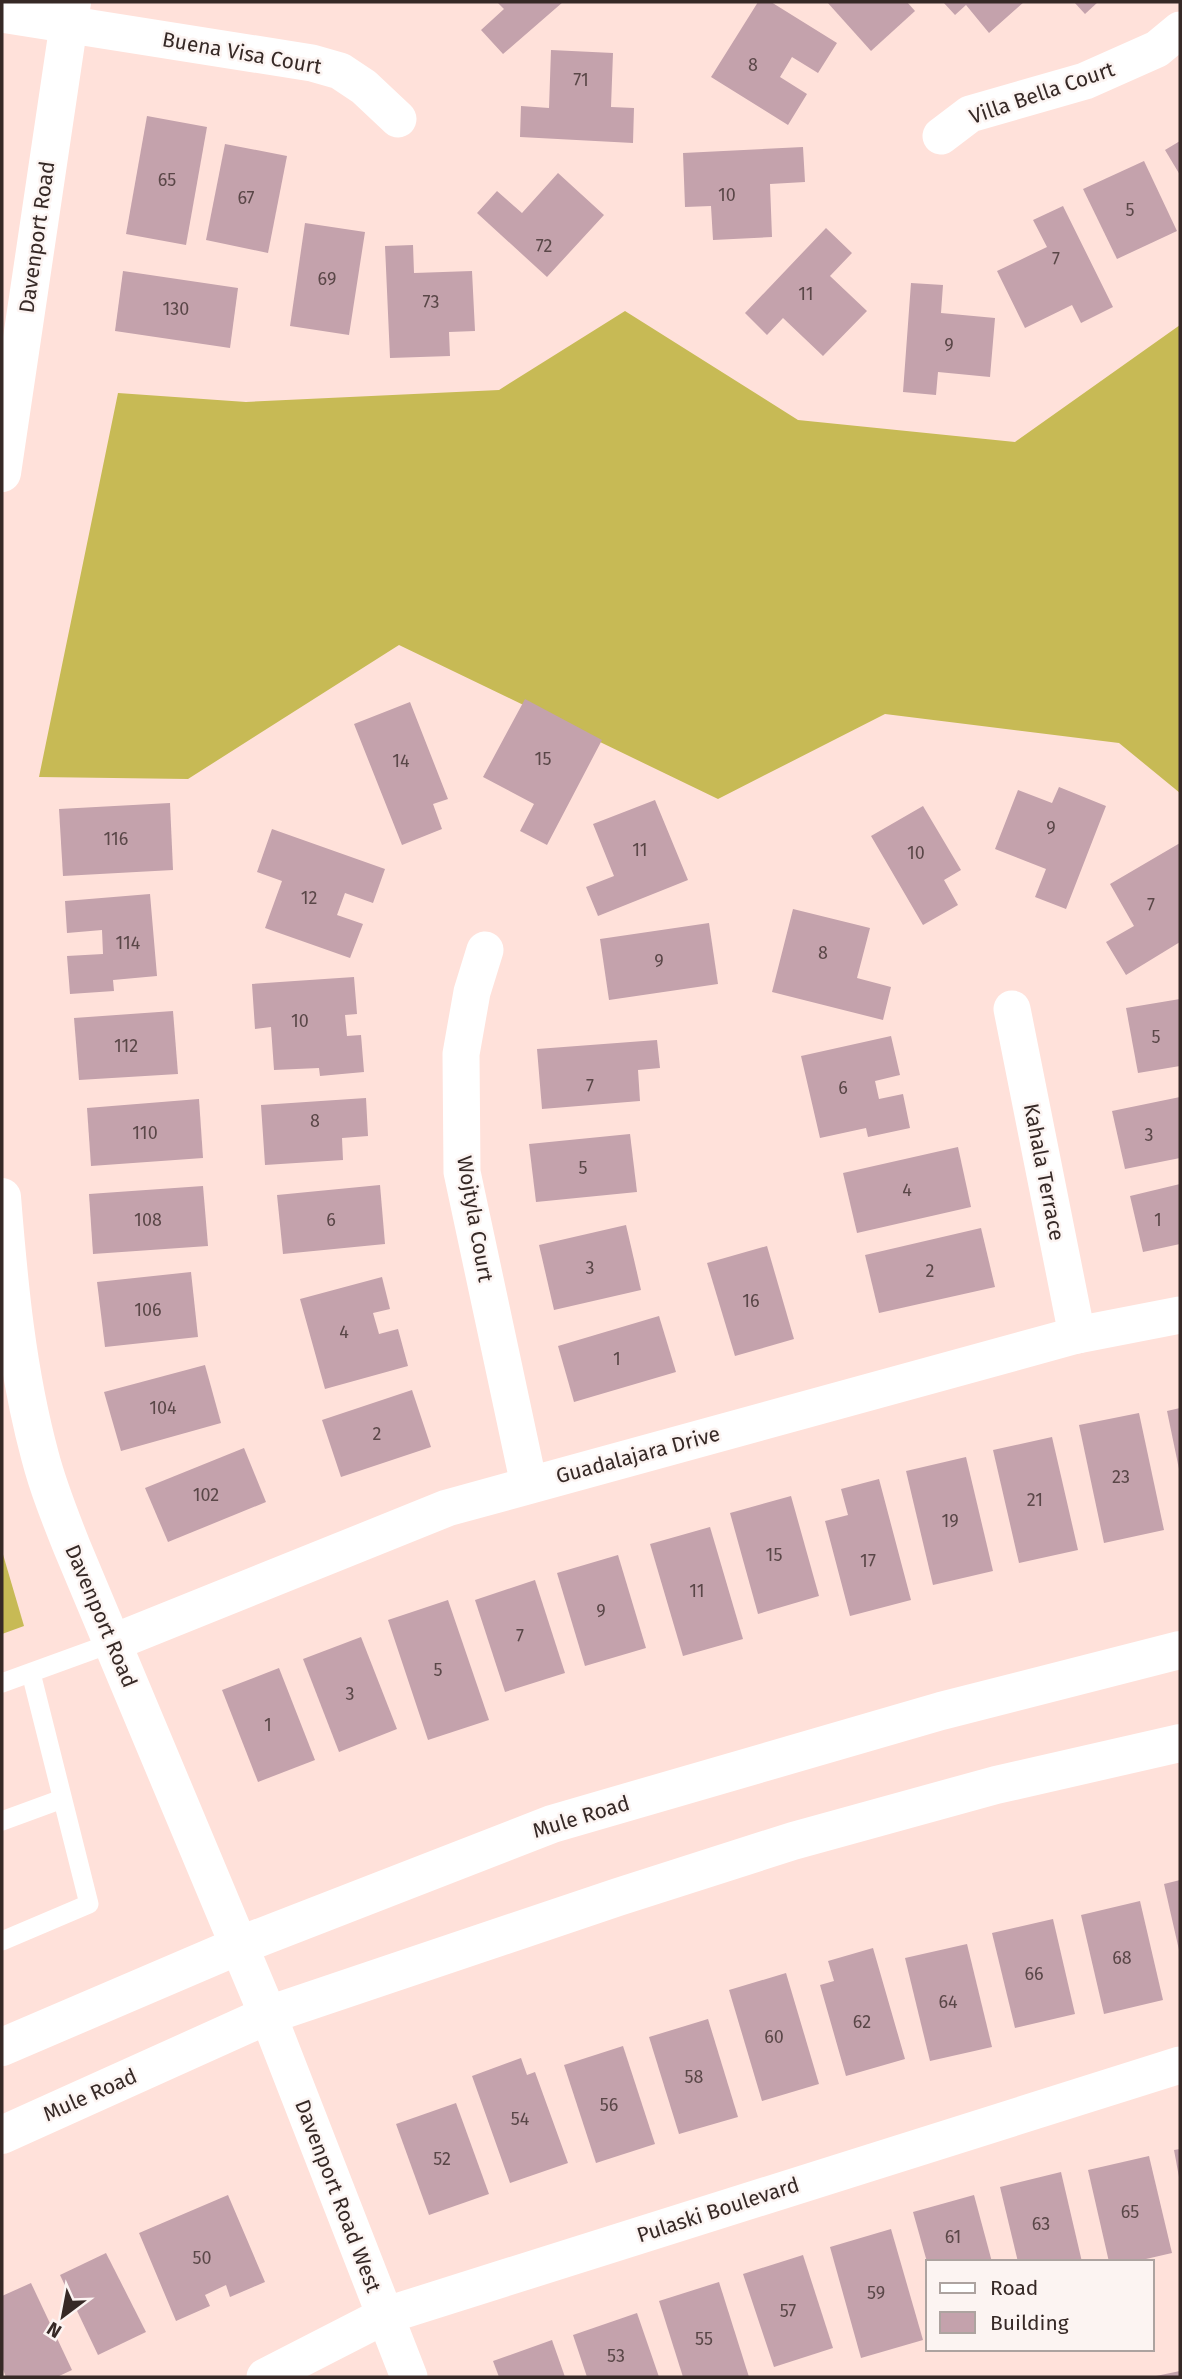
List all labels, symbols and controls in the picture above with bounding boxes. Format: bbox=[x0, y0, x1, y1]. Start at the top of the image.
street label: Buena Visa Court bbox=[160, 26, 324, 80]
house number: 8 bbox=[748, 54, 758, 76]
street label: Villa Bella Court bbox=[966, 56, 1118, 130]
house number: 71 bbox=[573, 69, 589, 91]
street label: Davenport Road bbox=[13, 160, 61, 314]
house number: 65 bbox=[158, 169, 176, 191]
house number: 10 bbox=[718, 184, 736, 206]
house number: 67 bbox=[237, 187, 255, 209]
house number: 5 bbox=[1125, 199, 1135, 221]
house number: 72 bbox=[536, 235, 552, 257]
house number: 7 bbox=[1052, 248, 1060, 270]
house number: 69 bbox=[318, 268, 336, 290]
house number: 11 bbox=[798, 283, 814, 305]
house number: 73 bbox=[423, 291, 439, 313]
house number: 130 bbox=[163, 298, 189, 320]
house number: 9 bbox=[944, 334, 954, 356]
house number: 15 bbox=[535, 748, 551, 770]
house number: 14 bbox=[392, 750, 410, 772]
house number: 9 bbox=[1046, 817, 1056, 839]
house number: 116 bbox=[104, 828, 128, 850]
house number: 11 bbox=[632, 839, 648, 861]
house number: 10 bbox=[907, 842, 925, 864]
house number: 12 bbox=[301, 887, 317, 909]
house number: 7 bbox=[1147, 894, 1155, 916]
house number: 114 bbox=[116, 932, 141, 954]
house number: 8 bbox=[818, 942, 828, 964]
house number: 9 bbox=[654, 950, 664, 972]
house number: 10 bbox=[291, 1010, 309, 1032]
house number: 5 bbox=[1151, 1026, 1161, 1048]
house number: 112 bbox=[114, 1035, 138, 1057]
house number: 7 bbox=[586, 1075, 594, 1097]
house number: 6 bbox=[838, 1077, 848, 1099]
street label: Kahala Terrace bbox=[1018, 1101, 1070, 1243]
house number: 8 bbox=[310, 1110, 320, 1132]
house number: 110 bbox=[132, 1122, 158, 1144]
house number: 3 bbox=[1145, 1124, 1153, 1146]
street label: Wojtyla Court bbox=[451, 1154, 499, 1285]
house number: 5 bbox=[578, 1157, 588, 1179]
house number: 4 bbox=[902, 1179, 912, 1201]
house number: 108 bbox=[134, 1209, 162, 1231]
house number: 6 bbox=[326, 1209, 336, 1231]
house number: 1 bbox=[1154, 1209, 1162, 1231]
house number: 3 bbox=[586, 1257, 594, 1279]
house number: 2 bbox=[926, 1260, 935, 1282]
house number: 16 bbox=[742, 1290, 760, 1312]
house number: 106 bbox=[134, 1299, 162, 1321]
house number: 4 bbox=[339, 1321, 349, 1343]
house number: 1 bbox=[613, 1348, 621, 1370]
house number: 104 bbox=[149, 1397, 177, 1419]
street label: Guadalajara Drive bbox=[553, 1421, 723, 1489]
house number: 2 bbox=[373, 1423, 382, 1445]
house number: 23 bbox=[1112, 1466, 1130, 1488]
house number: 102 bbox=[193, 1484, 219, 1506]
house number: 21 bbox=[1027, 1489, 1043, 1511]
house number: 19 bbox=[941, 1510, 959, 1532]
street label: Davenport Road bbox=[59, 1541, 143, 1691]
house number: 15 bbox=[766, 1544, 782, 1566]
house number: 17 bbox=[860, 1550, 876, 1572]
house number: 11 bbox=[689, 1580, 705, 1602]
house number: 9 bbox=[596, 1600, 606, 1622]
house number: 7 bbox=[516, 1625, 524, 1647]
house number: 5 bbox=[433, 1659, 443, 1681]
house number: 3 bbox=[346, 1683, 354, 1705]
house number: 1 bbox=[264, 1714, 272, 1736]
street label: Mule Road bbox=[529, 1790, 633, 1844]
house number: 68 bbox=[1112, 1947, 1132, 1969]
house number: 66 bbox=[1024, 1963, 1044, 1985]
house number: 64 bbox=[938, 1991, 958, 2013]
house number: 62 bbox=[853, 2011, 871, 2033]
house number: 60 bbox=[764, 2026, 784, 2048]
street label: Mule Road bbox=[39, 2063, 141, 2127]
house number: 58 bbox=[685, 2066, 704, 2088]
house number: 56 bbox=[600, 2094, 618, 2116]
street label: Davenport Road West bbox=[289, 2096, 387, 2296]
house number: 54 bbox=[511, 2108, 530, 2130]
house number: 52 bbox=[433, 2148, 451, 2170]
street label: Pulaski Boulevard bbox=[633, 2171, 803, 2249]
house number: 65 bbox=[1121, 2201, 1139, 2223]
house number: 63 bbox=[1032, 2213, 1050, 2235]
house number: 61 bbox=[945, 2226, 961, 2248]
house number: 50 bbox=[192, 2247, 212, 2269]
legend bbox=[926, 2260, 1154, 2351]
text: Road bbox=[990, 2275, 1038, 2301]
north arrow bbox=[28, 2281, 98, 2351]
house number: 59 bbox=[867, 2282, 885, 2304]
house number: 57 bbox=[780, 2300, 796, 2322]
text: Building bbox=[990, 2310, 1069, 2336]
text: N bbox=[43, 2317, 66, 2343]
house number: 55 bbox=[695, 2328, 713, 2350]
house number: 53 bbox=[607, 2345, 625, 2367]

